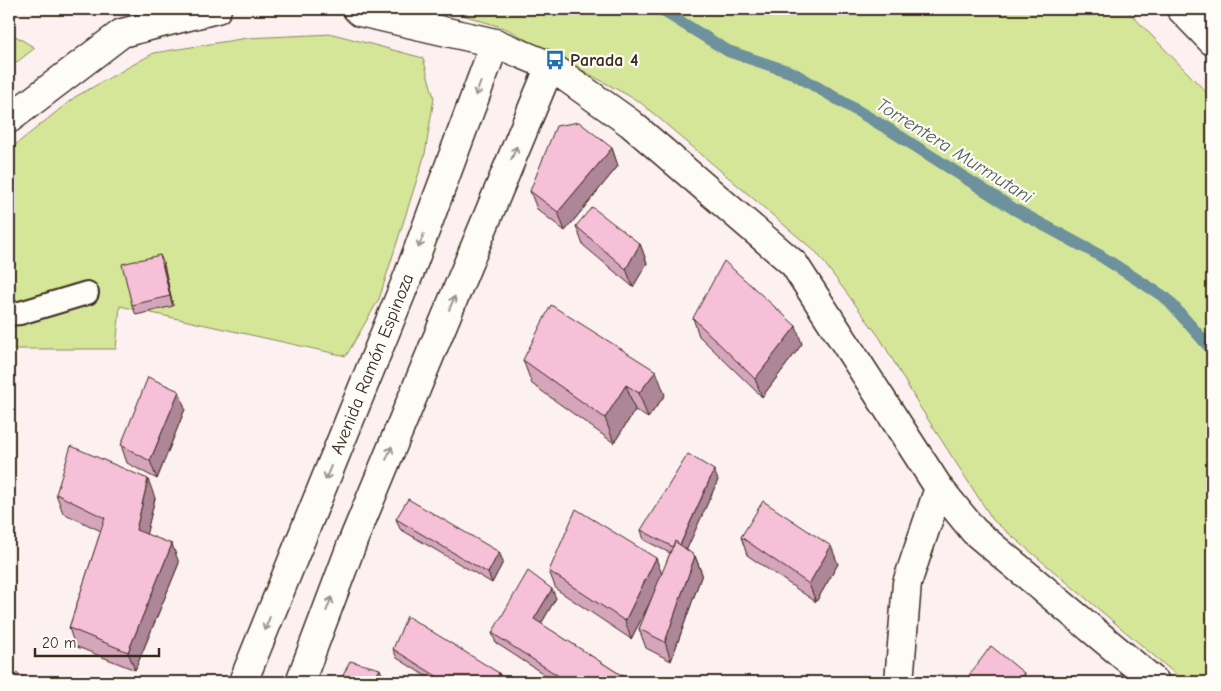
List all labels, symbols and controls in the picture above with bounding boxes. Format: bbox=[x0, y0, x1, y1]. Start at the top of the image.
bus stop icon: Parada 4 bbox=[544, 49, 566, 71]
place label: Parada 4 bbox=[570, 50, 638, 71]
one-way arrow bbox=[473, 81, 482, 96]
water label: Torrentera Murmutani bbox=[872, 94, 1037, 208]
one-way arrow bbox=[510, 146, 519, 161]
one-way arrow bbox=[416, 233, 425, 248]
street label: Avenida Ramón Espinoza bbox=[327, 271, 418, 458]
one-way arrow bbox=[447, 296, 457, 311]
one-way arrow bbox=[385, 446, 394, 461]
one-way arrow bbox=[323, 465, 332, 480]
one-way arrow bbox=[325, 597, 334, 612]
one-way arrow bbox=[262, 616, 271, 631]
scale bar bbox=[35, 626, 159, 658]
text: 20 m bbox=[42, 634, 76, 652]

